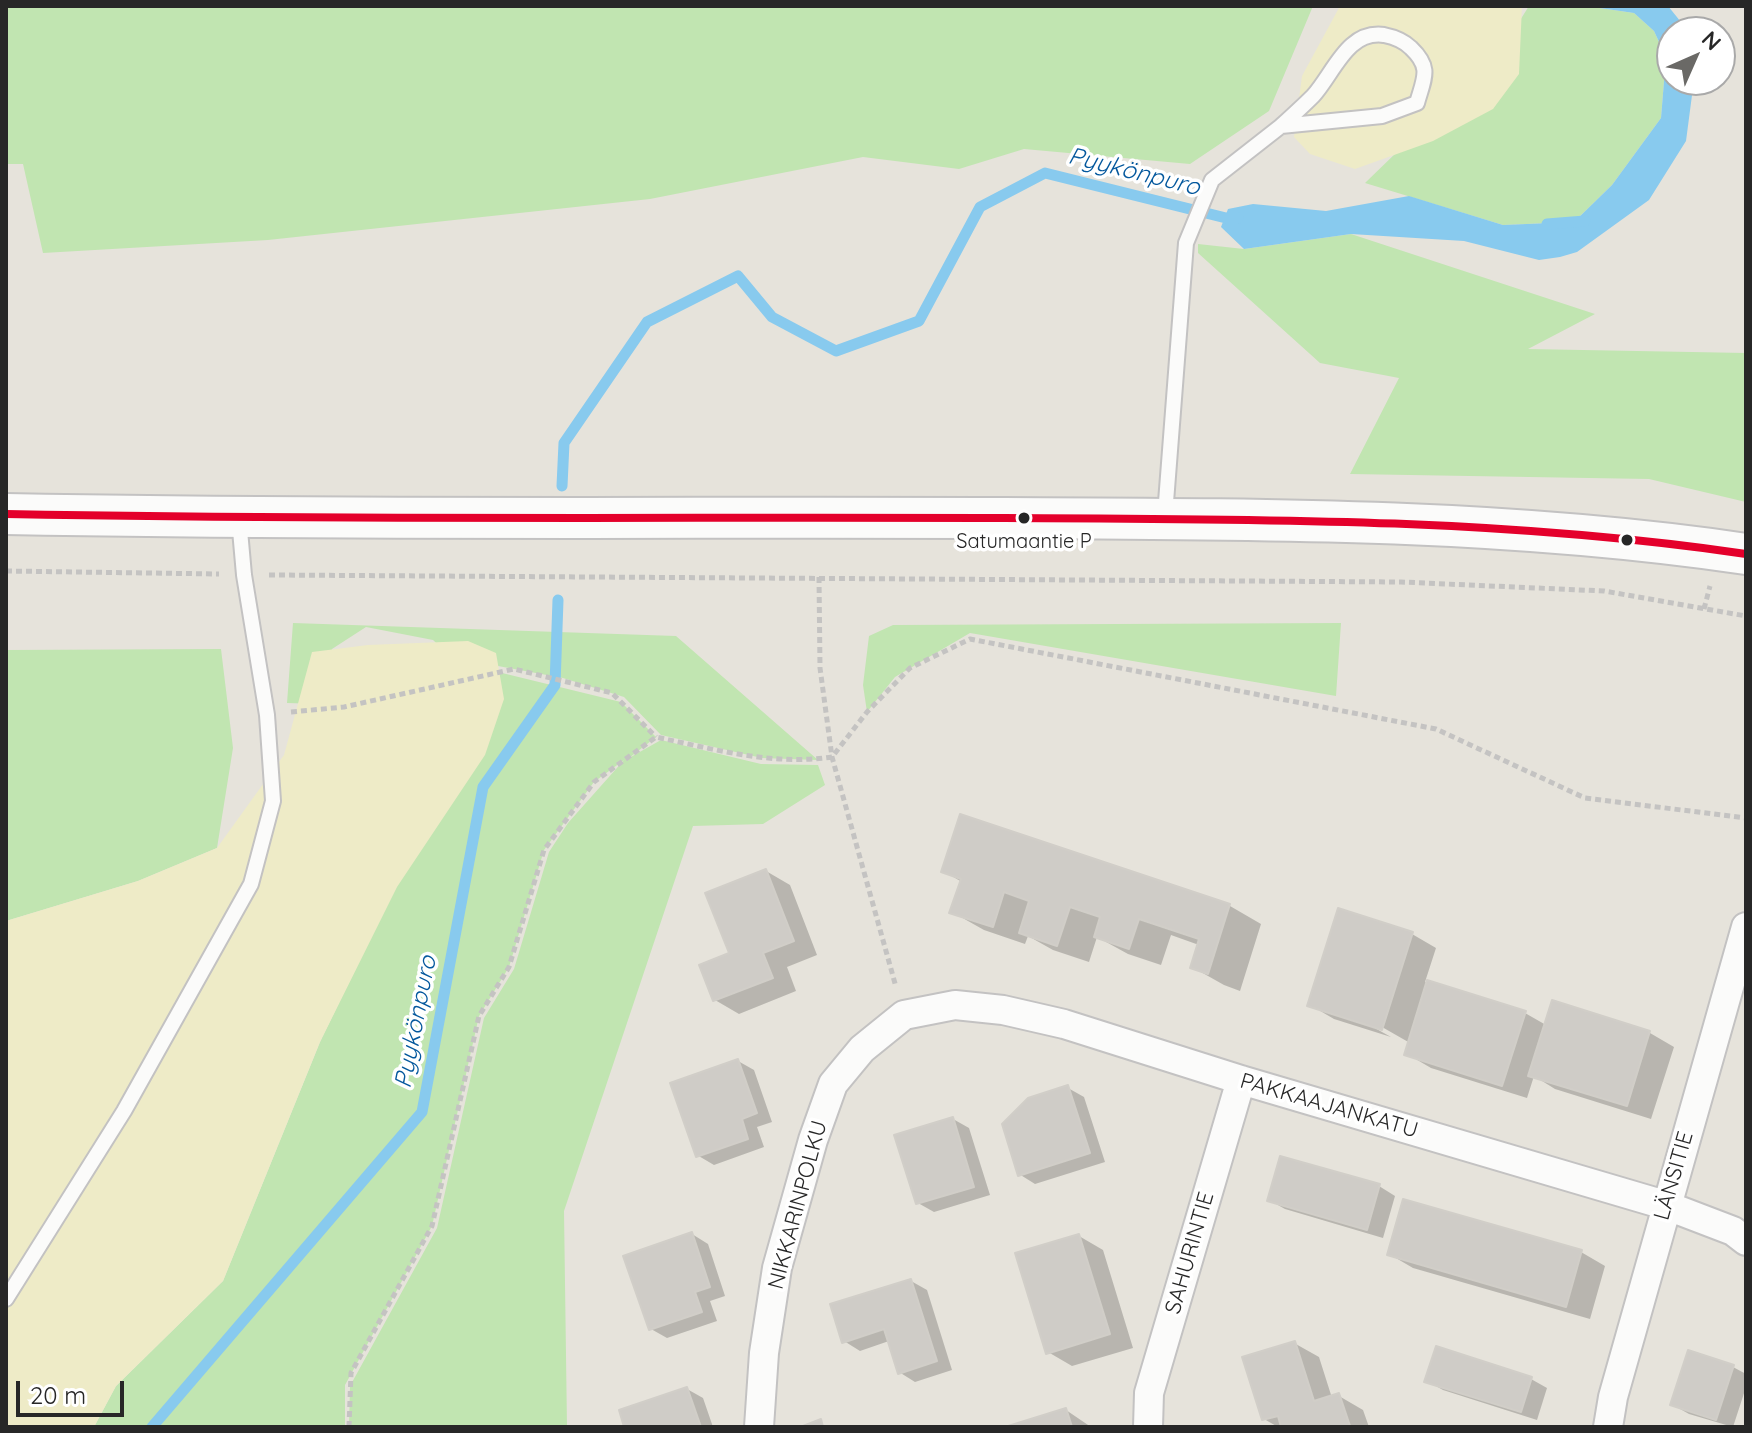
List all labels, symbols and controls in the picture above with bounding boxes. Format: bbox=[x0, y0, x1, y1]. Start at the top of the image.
north arrow bbox=[1656, 16, 1736, 96]
text: N bbox=[1696, 25, 1727, 56]
water label: Pyykönpuro bbox=[1065, 142, 1203, 202]
marker: Satumaantie P bbox=[1016, 510, 1032, 526]
place label: Satumaantie P bbox=[956, 530, 1092, 554]
unlabelled marker bbox=[1619, 532, 1635, 548]
water label: Pyykönpuro bbox=[389, 953, 443, 1091]
street label: PAKKAAJANKATU bbox=[1237, 1068, 1421, 1144]
street label: NIKKARINPOLKU bbox=[763, 1118, 833, 1292]
street label: LÄNSITIE bbox=[1649, 1129, 1699, 1223]
street label: SAHURINTIE bbox=[1160, 1189, 1220, 1317]
scale bar bbox=[20, 1365, 128, 1415]
text: 20 m bbox=[30, 1380, 86, 1410]

